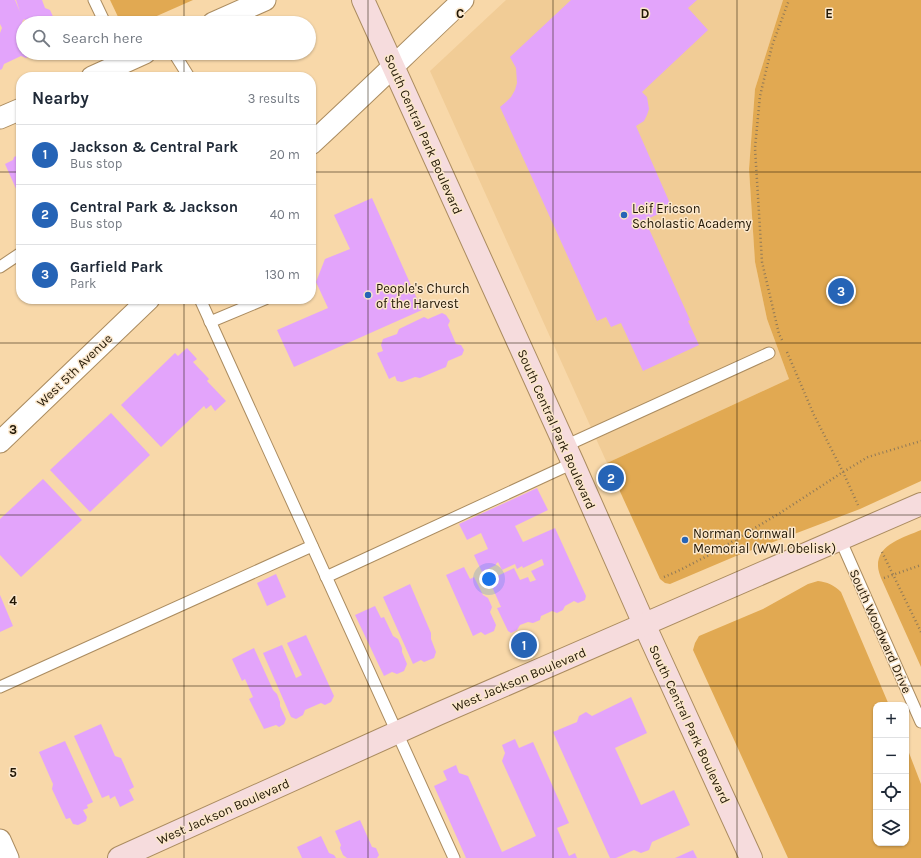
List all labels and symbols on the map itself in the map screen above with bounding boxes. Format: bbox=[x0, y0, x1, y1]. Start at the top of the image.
text: C bbox=[456, 6, 464, 21]
text: D bbox=[641, 6, 650, 21]
text: E bbox=[825, 6, 833, 21]
street label: South Central Park Boulevard bbox=[381, 52, 466, 217]
place label: Leif Ericson Scholastic Academy bbox=[632, 201, 752, 231]
marker: Leif Ericson Scholastic Academy bbox=[619, 210, 629, 220]
pin: 3 bbox=[828, 276, 854, 306]
place label: People's Church of the Harvest bbox=[376, 281, 470, 311]
marker: People's Church of the Harvest bbox=[363, 290, 373, 300]
street label: West 5th Avenue bbox=[34, 330, 115, 410]
street label: South Central Park Boulevard bbox=[514, 347, 599, 512]
text: 3 bbox=[9, 422, 17, 437]
pin: 2 bbox=[598, 463, 624, 493]
place label: Norman Cornwall Memorial (WWI Obelisk) bbox=[693, 526, 836, 556]
marker: Norman Cornwall Memorial (WWI Obelisk) bbox=[680, 535, 690, 545]
street label: South Woodward Drive bbox=[846, 567, 915, 696]
your location bbox=[479, 569, 499, 589]
text: 4 bbox=[9, 593, 17, 608]
pin: 1 bbox=[511, 630, 537, 660]
street label: South Central Park Boulevard bbox=[646, 642, 733, 806]
street label: West Jackson Boulevard bbox=[450, 645, 588, 714]
text: 5 bbox=[9, 765, 17, 780]
street label: West Jackson Boulevard bbox=[155, 775, 292, 847]

